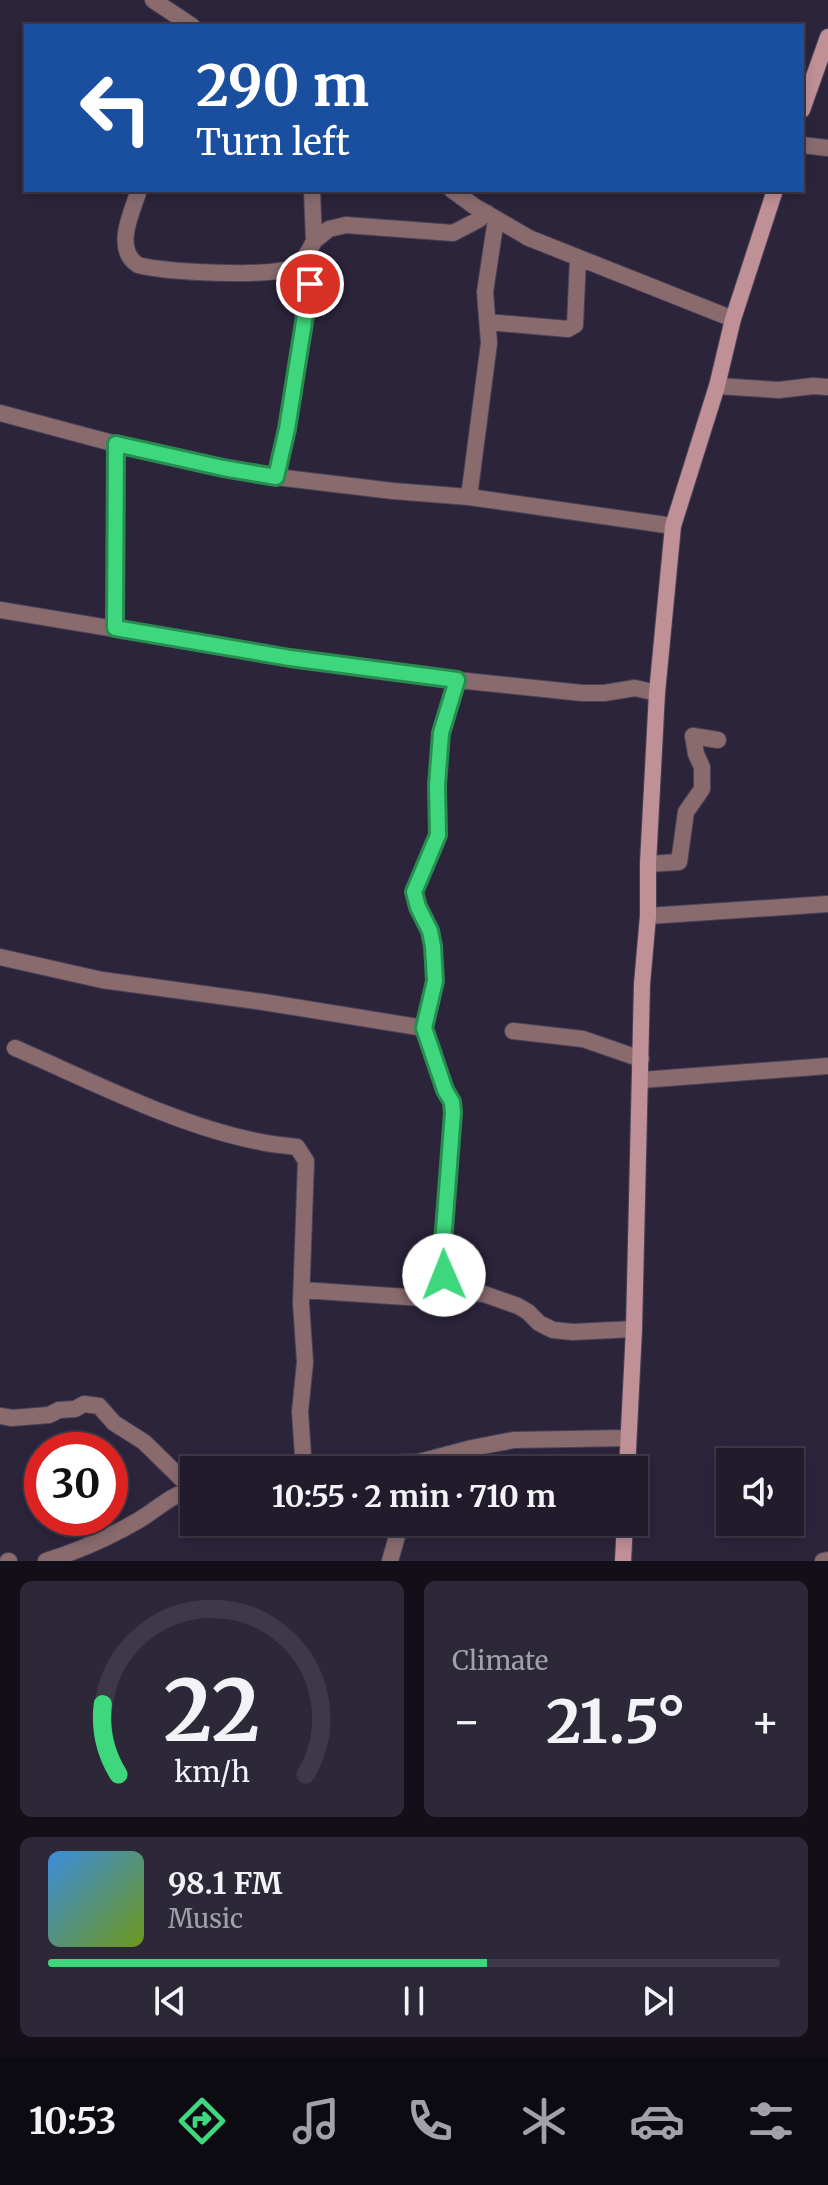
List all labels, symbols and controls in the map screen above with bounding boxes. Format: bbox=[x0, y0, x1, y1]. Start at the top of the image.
text: 290 m bbox=[196, 51, 369, 121]
icon: left bbox=[64, 56, 168, 160]
text: Turn left bbox=[196, 120, 350, 165]
pin bbox=[276, 250, 344, 318]
icon: arrive bbox=[288, 262, 332, 306]
position arrow bbox=[402, 1233, 486, 1317]
speed limit sign: 30 bbox=[24, 1432, 128, 1536]
map controls bbox=[716, 1448, 804, 1536]
button: sound bbox=[716, 1448, 804, 1536]
text: 10:55 · 2 min · 710 m bbox=[272, 1477, 556, 1515]
text: Climate bbox=[452, 1644, 548, 1677]
text: 22 bbox=[164, 1659, 260, 1764]
text: 21.5° bbox=[546, 1684, 686, 1759]
text: − bbox=[452, 1694, 481, 1749]
text: + bbox=[751, 1694, 780, 1749]
text: km/h bbox=[174, 1754, 250, 1790]
text: 98.1 FM bbox=[168, 1864, 282, 1902]
text: Music bbox=[168, 1902, 243, 1935]
icon: previous bbox=[148, 1979, 192, 2023]
icon: pause bbox=[392, 1979, 436, 2023]
icon: next bbox=[636, 1979, 680, 2023]
icon: directions bbox=[174, 2093, 230, 2149]
icon: music bbox=[288, 2093, 344, 2149]
icon: phone bbox=[402, 2093, 458, 2149]
icon: climate bbox=[516, 2093, 572, 2149]
icon: car bbox=[629, 2093, 685, 2149]
icon: filters bbox=[743, 2093, 799, 2149]
text: 10:53 bbox=[29, 2099, 116, 2144]

